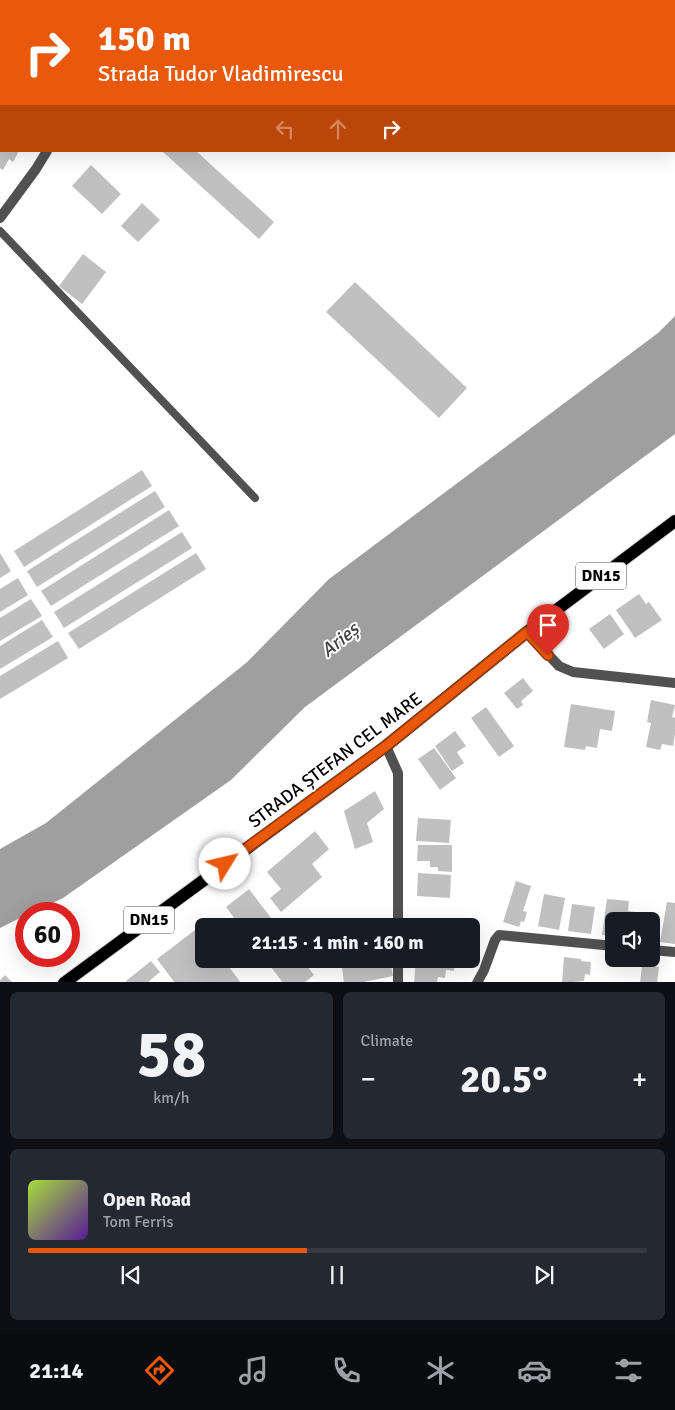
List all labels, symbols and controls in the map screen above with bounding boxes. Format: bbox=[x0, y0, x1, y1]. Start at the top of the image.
text: 150 m bbox=[98, 17, 191, 60]
icon: right bbox=[15, 20, 80, 85]
text: Strada Tudor Vladimirescu bbox=[98, 60, 344, 87]
icon: left bbox=[271, 115, 299, 143]
icon: ahead bbox=[324, 115, 352, 143]
icon: right bbox=[377, 115, 405, 143]
road number: DN15 bbox=[576, 562, 626, 590]
pin bbox=[527, 604, 569, 655]
icon: arrive bbox=[534, 611, 562, 639]
water label: Arieș bbox=[316, 616, 365, 663]
street label: STRADA ȘTEFAN CEL MARE bbox=[244, 688, 426, 832]
position arrow bbox=[198, 837, 250, 889]
speed limit sign: 60 bbox=[15, 902, 80, 967]
road number: DN15 bbox=[124, 906, 174, 934]
map controls bbox=[605, 912, 660, 967]
button: sound bbox=[605, 912, 660, 967]
text: 21:15 · 1 min · 160 m bbox=[251, 931, 424, 955]
text: 58 bbox=[136, 1015, 206, 1095]
text: Climate bbox=[361, 1031, 413, 1051]
text: 20.5° bbox=[460, 1056, 548, 1103]
text: − bbox=[361, 1062, 376, 1096]
text: + bbox=[632, 1062, 647, 1096]
text: km/h bbox=[153, 1088, 189, 1108]
text: Open Road bbox=[103, 1188, 191, 1212]
text: Tom Ferris bbox=[103, 1212, 173, 1232]
icon: previous bbox=[117, 1261, 145, 1289]
icon: pause bbox=[323, 1261, 351, 1289]
icon: next bbox=[530, 1261, 558, 1289]
icon: directions bbox=[142, 1353, 177, 1388]
icon: music bbox=[236, 1353, 271, 1388]
icon: phone bbox=[329, 1353, 364, 1388]
icon: climate bbox=[423, 1353, 458, 1388]
icon: car bbox=[517, 1353, 552, 1388]
icon: filters bbox=[611, 1353, 646, 1388]
text: 21:14 bbox=[29, 1357, 83, 1384]

